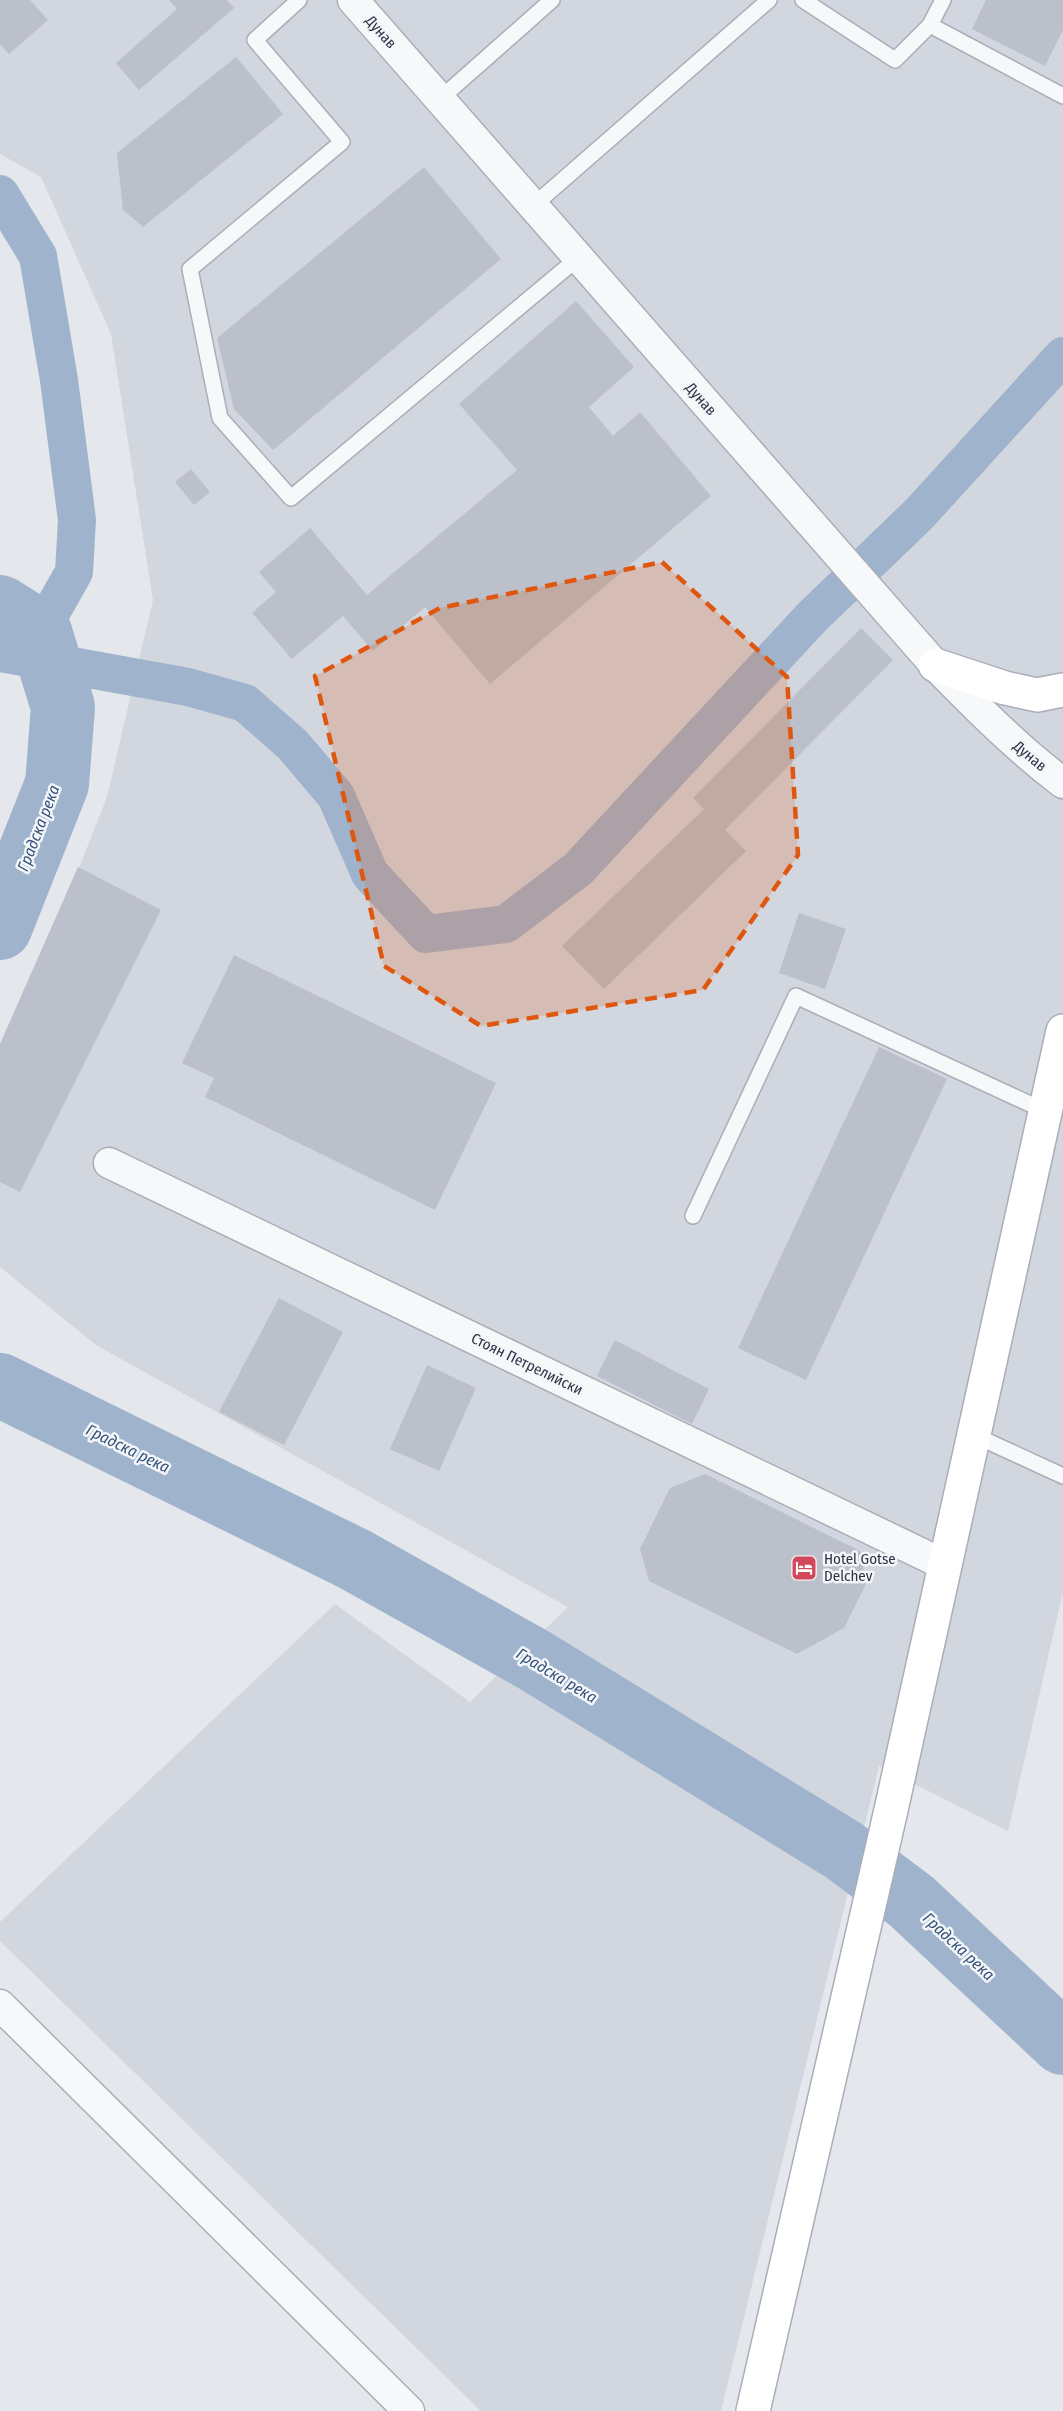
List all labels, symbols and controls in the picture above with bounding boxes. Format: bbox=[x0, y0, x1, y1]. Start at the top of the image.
street label: Дунав bbox=[361, 11, 400, 52]
street label: Дунав bbox=[681, 378, 720, 419]
street label: Дунав bbox=[1009, 736, 1050, 775]
water label: Градска река bbox=[13, 782, 64, 874]
street label: Стоян Петрелийски bbox=[468, 1329, 586, 1399]
water label: Градска река bbox=[83, 1420, 173, 1477]
place label: Hotel Gotse Delchev bbox=[824, 1550, 896, 1585]
hotel icon: Hotel Gotse Delchev bbox=[789, 1553, 819, 1583]
water label: Градска река bbox=[513, 1644, 600, 1707]
water label: Градска река bbox=[919, 1909, 998, 1984]

